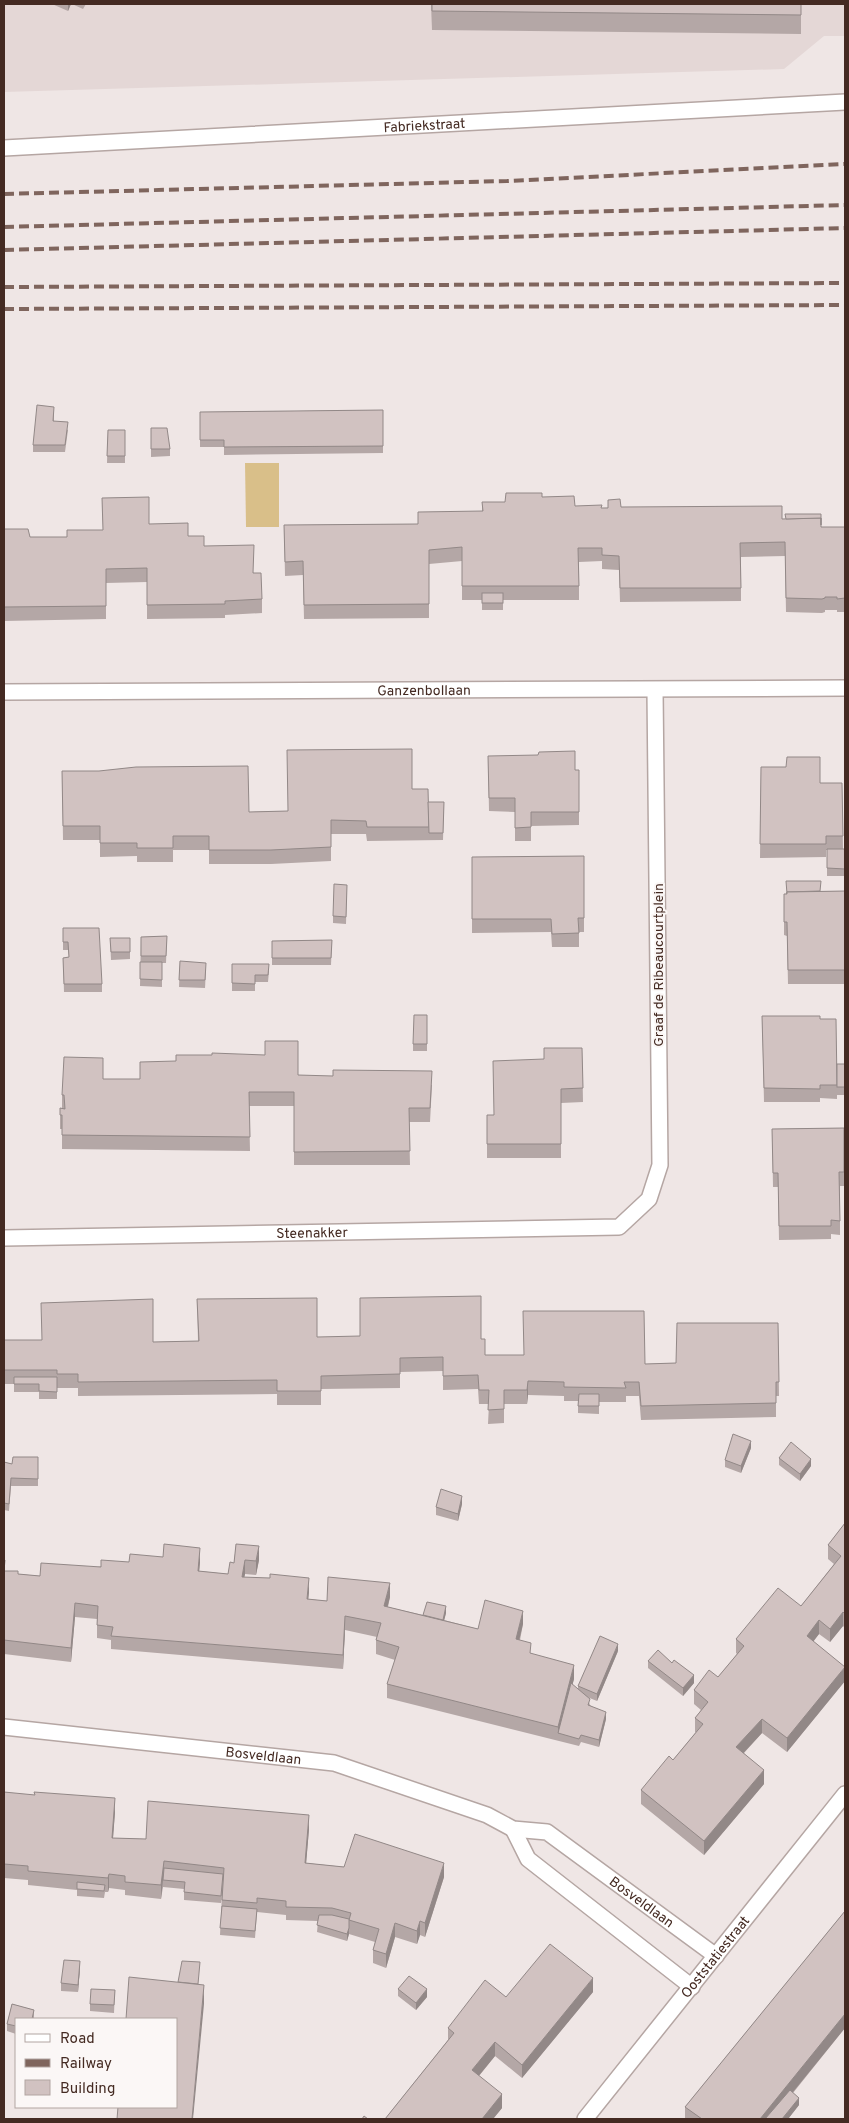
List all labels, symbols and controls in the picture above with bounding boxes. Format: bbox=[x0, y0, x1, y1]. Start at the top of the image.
street label: Fabriekstraat bbox=[383, 116, 466, 137]
street label: Ganzenbollaan bbox=[377, 683, 471, 700]
street label: Graaf de Ribeaucourtplein bbox=[651, 883, 668, 1047]
street label: Steenakker bbox=[276, 1225, 349, 1243]
street label: Bosveldlaan bbox=[225, 1744, 302, 1769]
street label: Bosveldlaan bbox=[605, 1874, 677, 1932]
street label: Ooststatiestraat bbox=[678, 1913, 754, 2002]
legend bbox=[15, 2018, 178, 2108]
text: Road bbox=[60, 2030, 95, 2049]
text: Railway bbox=[60, 2055, 112, 2074]
text: Building bbox=[60, 2080, 115, 2099]

